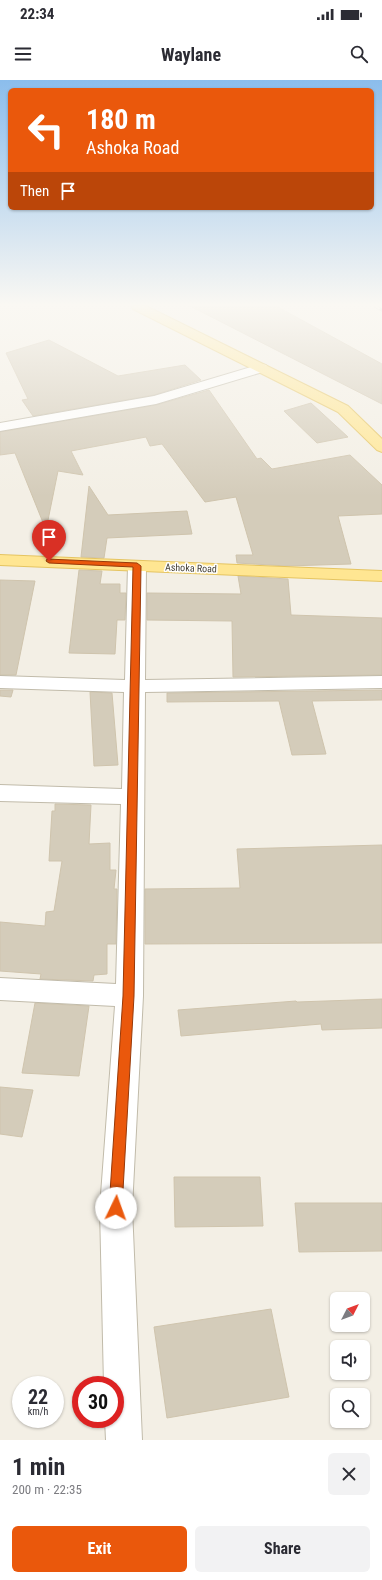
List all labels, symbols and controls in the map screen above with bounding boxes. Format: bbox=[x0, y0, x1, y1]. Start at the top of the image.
text: 22:34 bbox=[20, 5, 54, 23]
icon: menu bbox=[12, 43, 34, 65]
icon: search bbox=[348, 43, 370, 65]
text: Waylane bbox=[161, 44, 221, 65]
text: 180 m bbox=[86, 103, 156, 136]
icon: left bbox=[20, 104, 72, 156]
text: Ashoka Road bbox=[86, 137, 179, 158]
icon: arrive bbox=[57, 180, 79, 202]
text: Then bbox=[20, 182, 49, 200]
pin bbox=[32, 520, 66, 561]
icon: arrive bbox=[38, 526, 60, 548]
street label: Ashoka Road bbox=[165, 562, 217, 574]
position arrow bbox=[95, 1187, 137, 1229]
north arrow bbox=[330, 1292, 370, 1332]
map controls bbox=[330, 1292, 370, 1428]
button: sound bbox=[330, 1340, 370, 1380]
speed limit sign: 30 bbox=[72, 1376, 124, 1428]
text: 22 bbox=[28, 1385, 48, 1409]
button: search bbox=[330, 1388, 370, 1428]
text: km/h bbox=[28, 1406, 48, 1417]
text: 1 min bbox=[12, 1453, 65, 1481]
button: close bbox=[328, 1453, 370, 1495]
text: 200 m · 22:35 bbox=[12, 1482, 82, 1497]
button: Exit bbox=[12, 1526, 187, 1572]
button: Share bbox=[195, 1526, 370, 1572]

